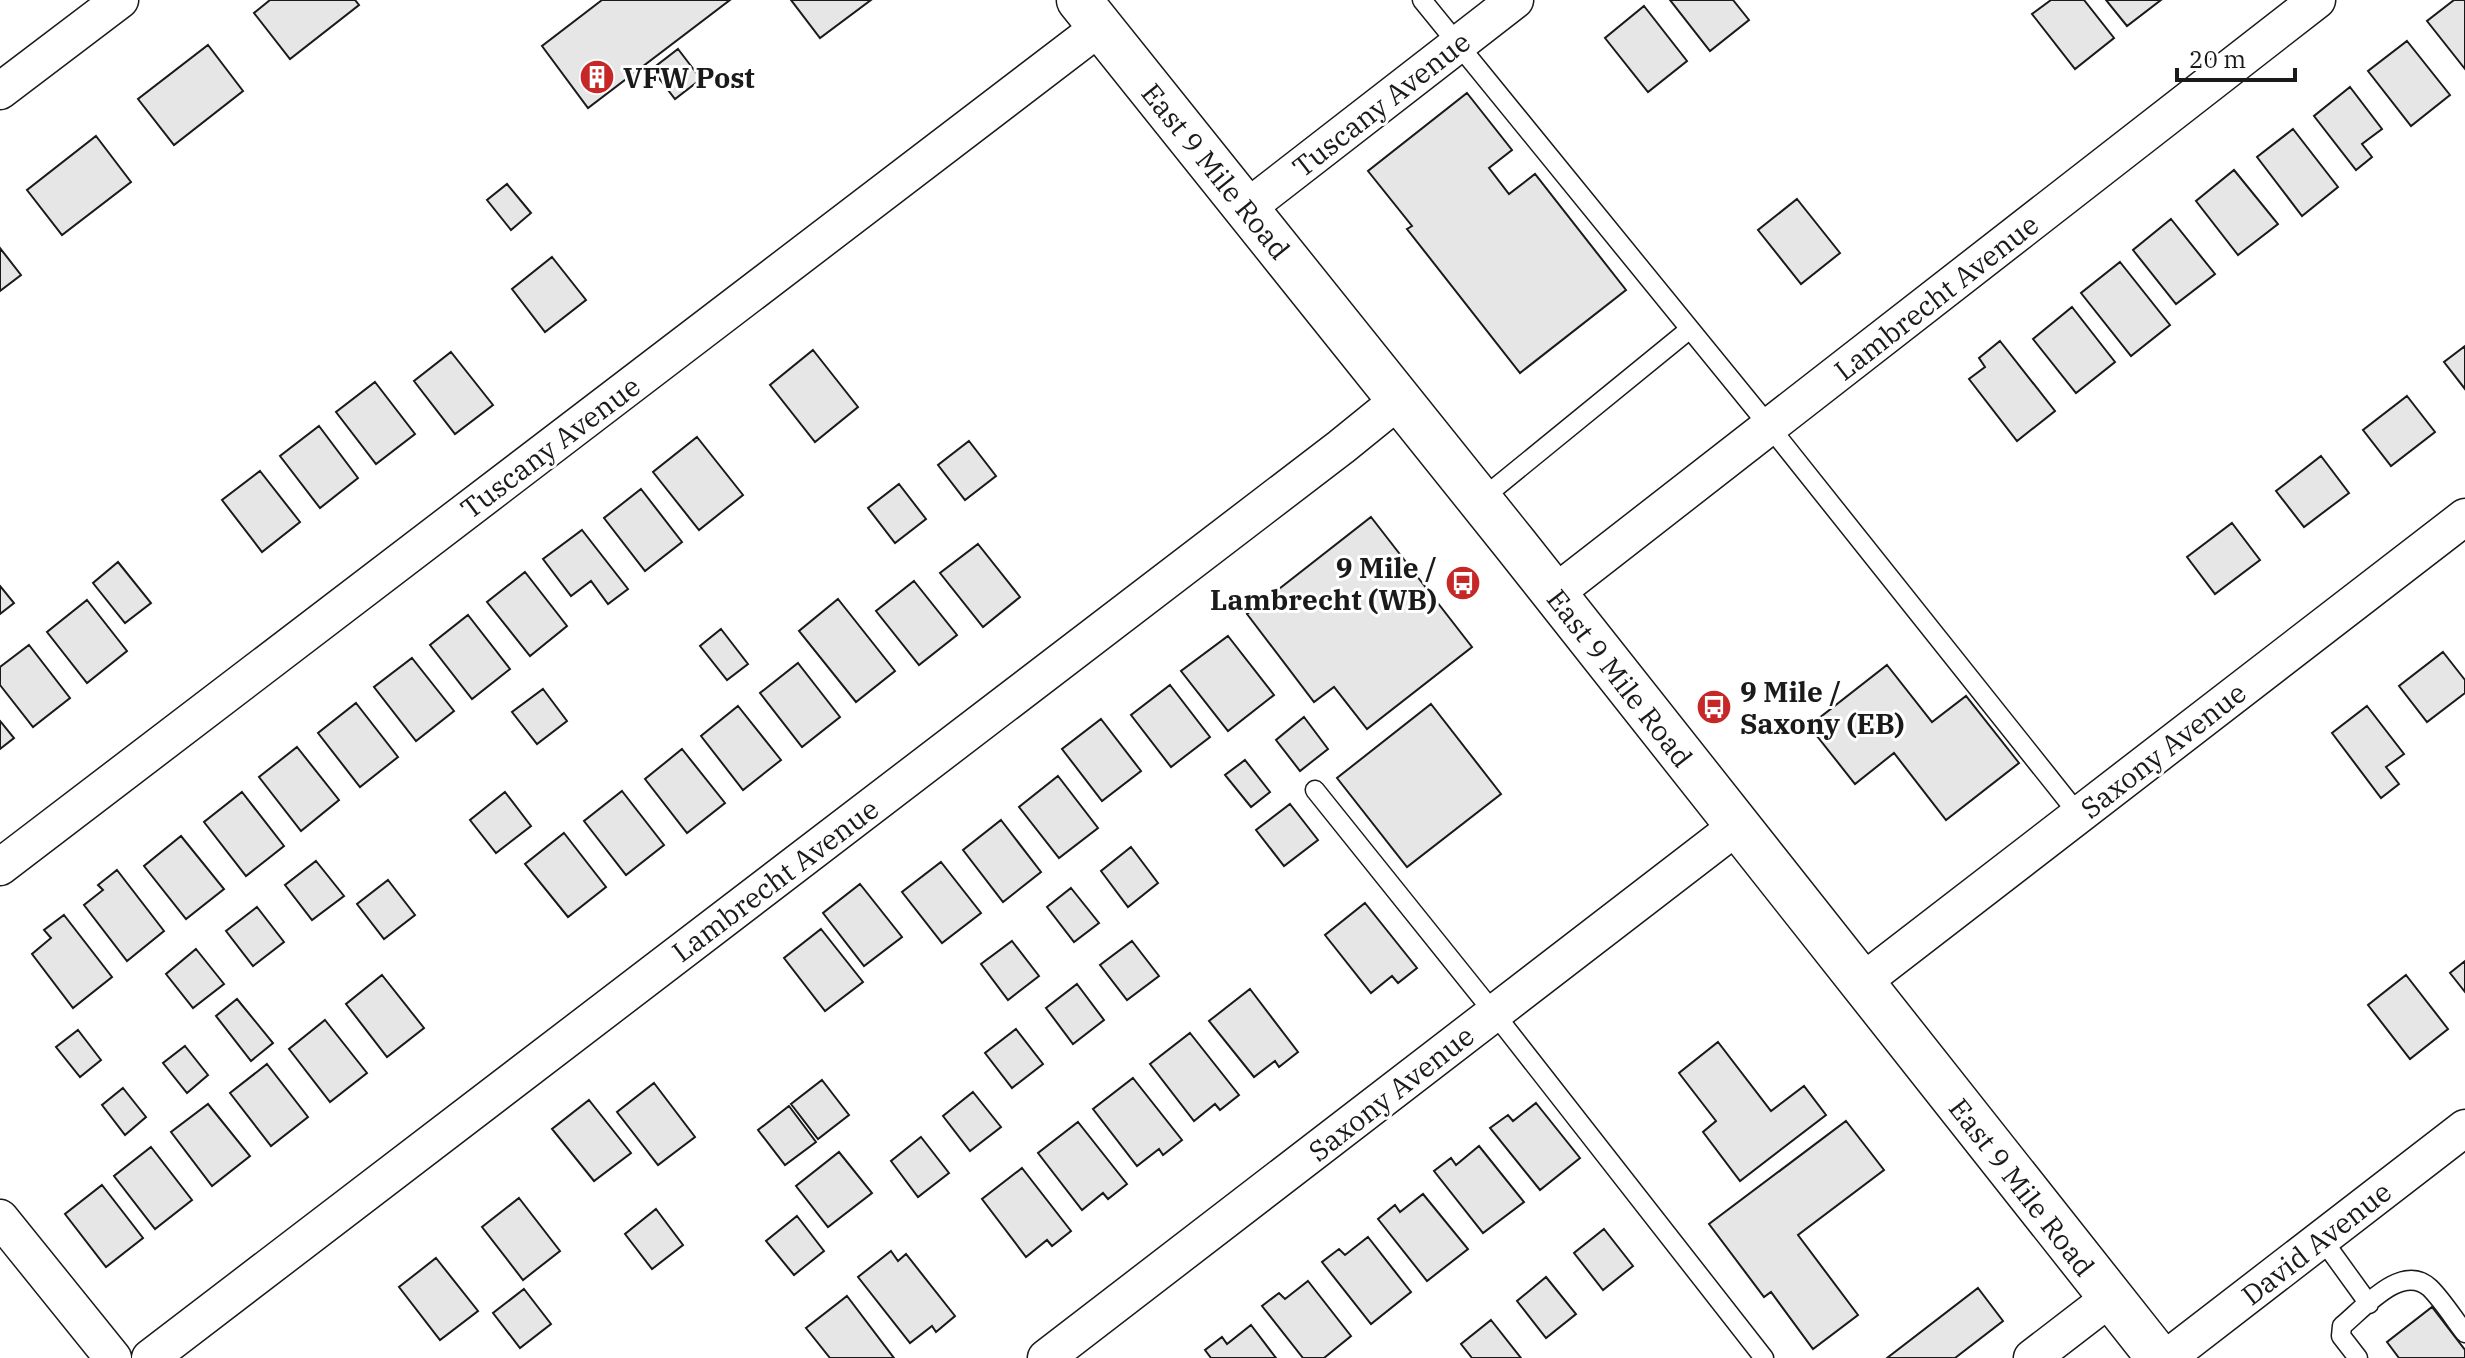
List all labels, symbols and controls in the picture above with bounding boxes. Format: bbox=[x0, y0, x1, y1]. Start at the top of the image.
street label: Tuscany Avenue bbox=[1285, 23, 1477, 185]
scale bar bbox=[2177, 32, 2295, 82]
text: 20 m bbox=[2189, 43, 2246, 75]
building icon: VFW Post bbox=[578, 58, 616, 96]
place label: VFW Post bbox=[623, 59, 755, 96]
street label: East 9 Mile Road bbox=[1134, 75, 1298, 267]
street label: Lambrecht Avenue bbox=[1826, 206, 2046, 388]
street label: Tuscany Avenue bbox=[453, 367, 647, 527]
place label: 9 Mile / Lambrecht (WB) bbox=[1210, 549, 1437, 618]
bus stop icon: 9 Mile / Lambrecht (WB) bbox=[1444, 564, 1482, 602]
street label: East 9 Mile Road bbox=[1539, 581, 1701, 775]
place label: 9 Mile / Saxony (EB) bbox=[1740, 673, 1905, 742]
street label: Saxony Avenue bbox=[2073, 674, 2253, 826]
bus stop icon: 9 Mile / Saxony (EB) bbox=[1695, 688, 1733, 726]
street label: Lambrecht Avenue bbox=[664, 790, 886, 970]
street label: Saxony Avenue bbox=[1301, 1017, 1481, 1169]
street label: East 9 Mile Road bbox=[1941, 1090, 2103, 1284]
street label: David Avenue bbox=[2234, 1173, 2398, 1313]

